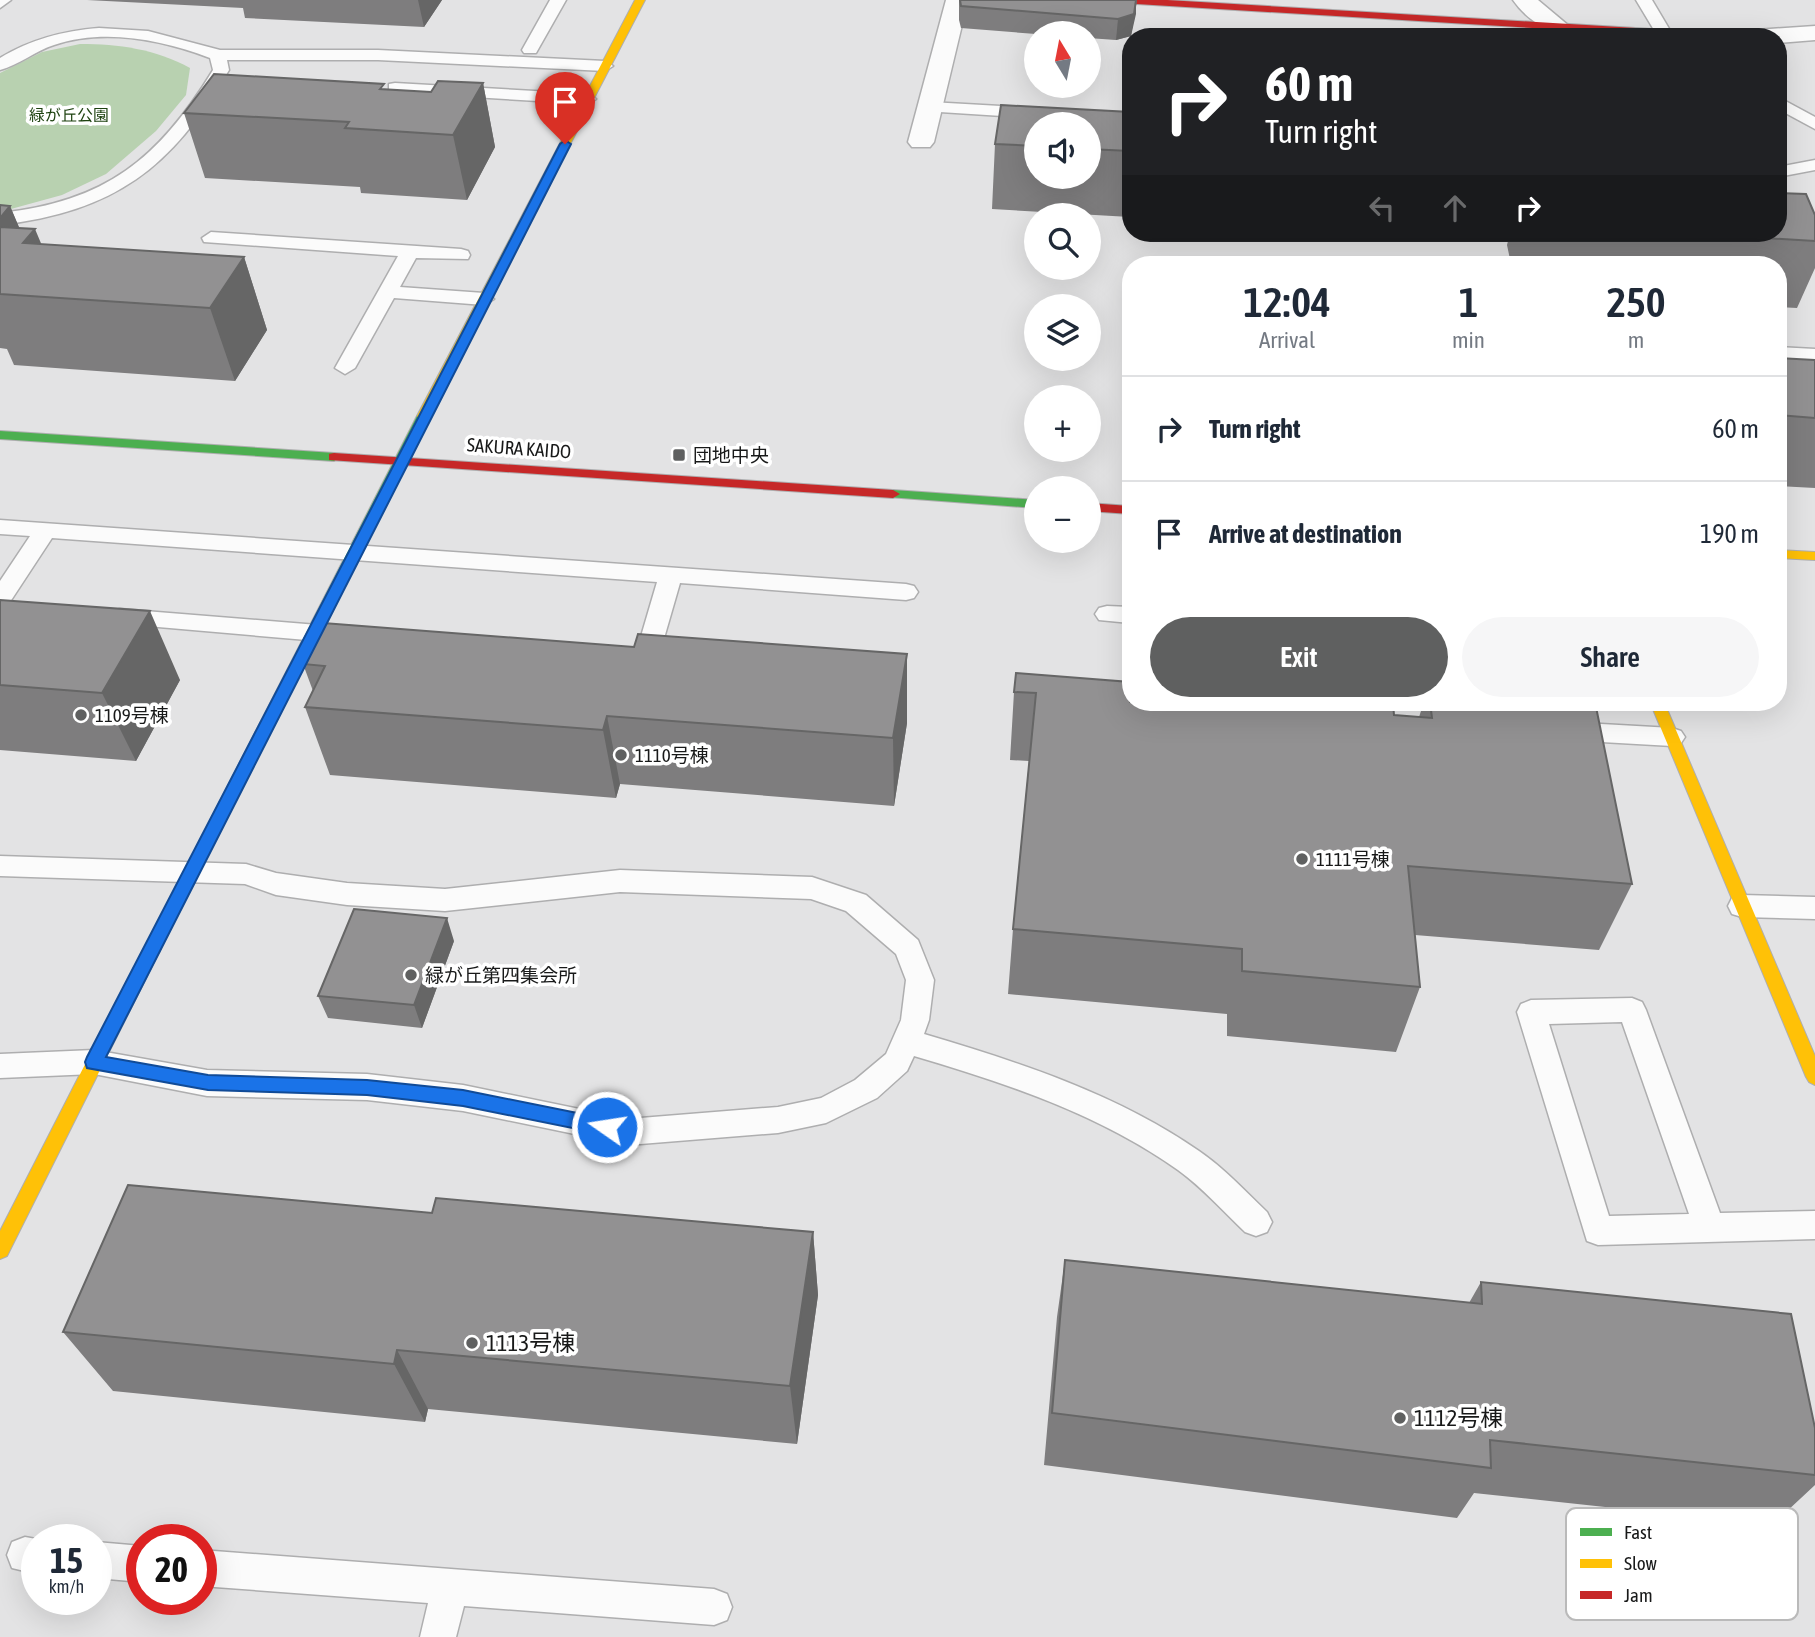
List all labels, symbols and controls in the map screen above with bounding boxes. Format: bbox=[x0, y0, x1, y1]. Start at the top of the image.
north arrow bbox=[1024, 21, 1101, 98]
map controls bbox=[1024, 21, 1101, 553]
text: 60 m bbox=[1265, 55, 1353, 111]
icon: right bbox=[1150, 56, 1241, 147]
pin bbox=[535, 72, 595, 144]
icon: arrive bbox=[546, 83, 584, 121]
park label: 緑が丘公園 bbox=[29, 106, 109, 124]
button: sound bbox=[1024, 112, 1101, 189]
text: Turn right bbox=[1265, 113, 1378, 150]
icon: left bbox=[1363, 189, 1401, 227]
icon: ahead bbox=[1436, 189, 1474, 227]
icon: right bbox=[1509, 189, 1547, 227]
button: search bbox=[1024, 203, 1101, 280]
text: 12:04 bbox=[1243, 278, 1331, 326]
text: 1 bbox=[1459, 278, 1478, 326]
text: 250 bbox=[1606, 278, 1666, 326]
button: layers bbox=[1024, 294, 1101, 371]
text: Arrival bbox=[1259, 327, 1315, 353]
text: min bbox=[1452, 327, 1485, 353]
text: m bbox=[1628, 327, 1644, 353]
button: + bbox=[1024, 385, 1101, 462]
icon: right bbox=[1150, 410, 1188, 448]
text: Turn right bbox=[1209, 414, 1300, 444]
text: 60 m bbox=[1712, 414, 1759, 444]
street label: SAKURA KAIDO bbox=[466, 433, 572, 463]
place label: 団地中央 bbox=[693, 444, 769, 466]
marker: 団地中央 bbox=[671, 447, 687, 463]
button: − bbox=[1024, 476, 1101, 553]
icon: arrive bbox=[1150, 515, 1188, 553]
text: Arrive at destination bbox=[1209, 519, 1402, 549]
text: 190 m bbox=[1700, 519, 1759, 549]
button: Exit bbox=[1150, 617, 1448, 697]
button: Share bbox=[1462, 617, 1759, 697]
place label: 1109号棟 bbox=[95, 704, 169, 726]
marker: 1109号棟 bbox=[73, 707, 89, 723]
place label: 1110号棟 bbox=[635, 744, 709, 766]
marker: 1110号棟 bbox=[613, 747, 629, 763]
place label: 1111号棟 bbox=[1316, 848, 1390, 870]
marker: 1111号棟 bbox=[1294, 851, 1310, 867]
place label: 緑が丘第四集会所 bbox=[425, 964, 577, 986]
marker: 緑が丘第四集会所 bbox=[403, 967, 419, 983]
position arrow bbox=[570, 1090, 644, 1164]
place label: 1113号棟 bbox=[486, 1330, 575, 1356]
marker: 1113号棟 bbox=[464, 1335, 480, 1351]
place label: 1112号棟 bbox=[1414, 1405, 1503, 1431]
marker: 1112号棟 bbox=[1392, 1410, 1408, 1426]
legend bbox=[1566, 1508, 1798, 1620]
text: Fast bbox=[1624, 1521, 1652, 1543]
speed limit sign: 20 bbox=[126, 1524, 217, 1615]
text: 15 bbox=[50, 1540, 83, 1580]
text: Slow bbox=[1624, 1552, 1658, 1574]
text: km/h bbox=[49, 1576, 84, 1597]
text: Jam bbox=[1624, 1584, 1653, 1606]

